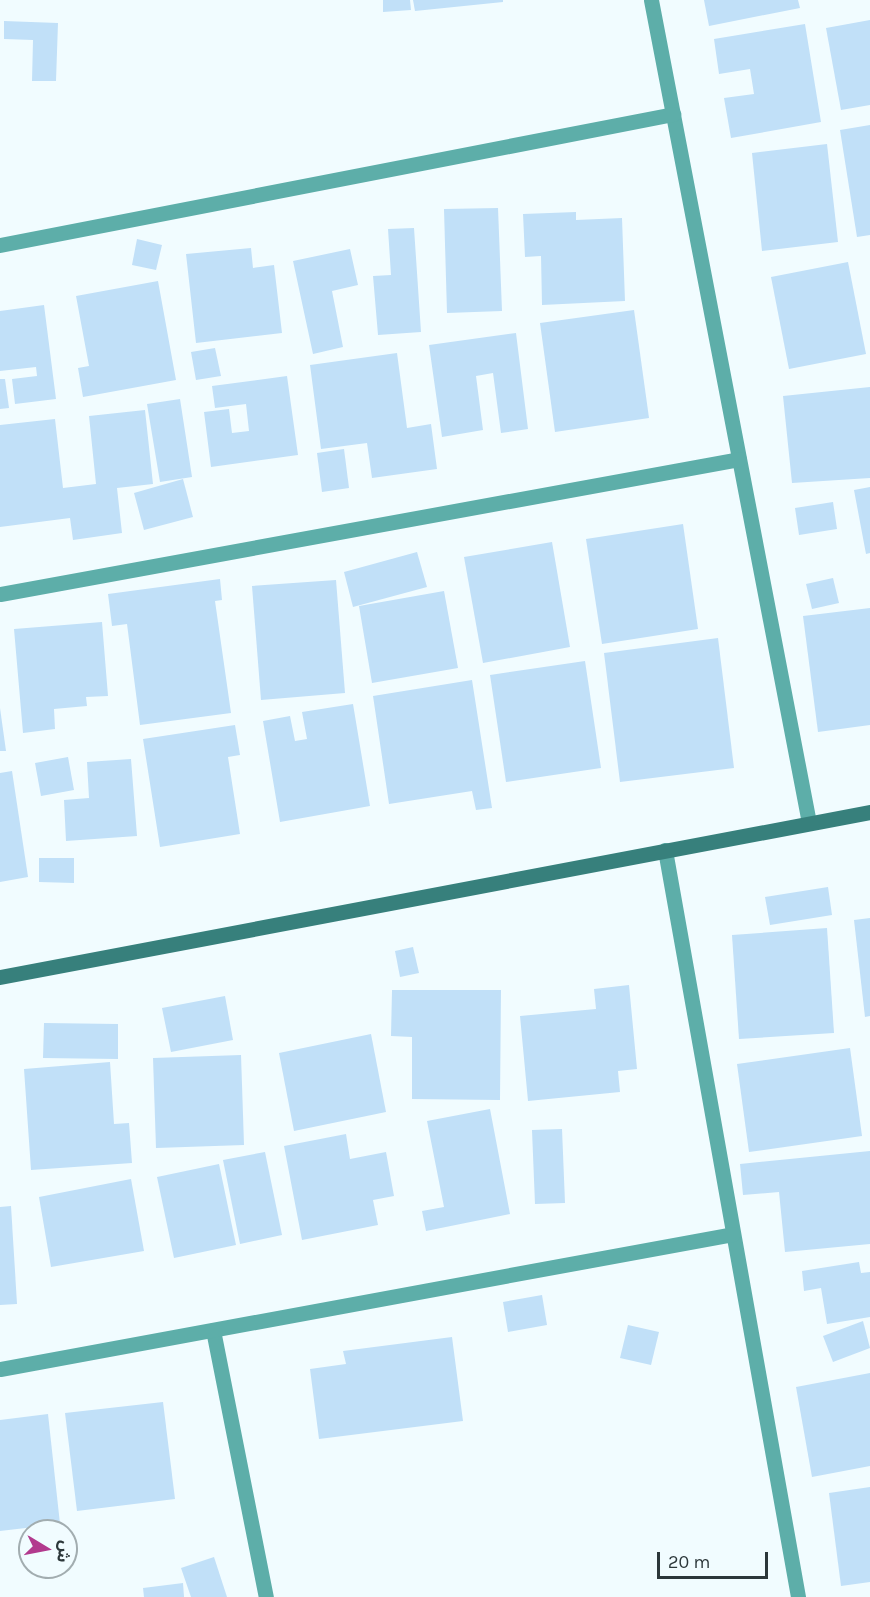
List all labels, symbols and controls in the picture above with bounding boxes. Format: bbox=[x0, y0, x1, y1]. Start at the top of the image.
north arrow bbox=[18, 1519, 78, 1579]
text: ش bbox=[53, 1539, 76, 1564]
scale bar bbox=[660, 1540, 771, 1578]
text: 20 m bbox=[668, 1551, 710, 1573]

